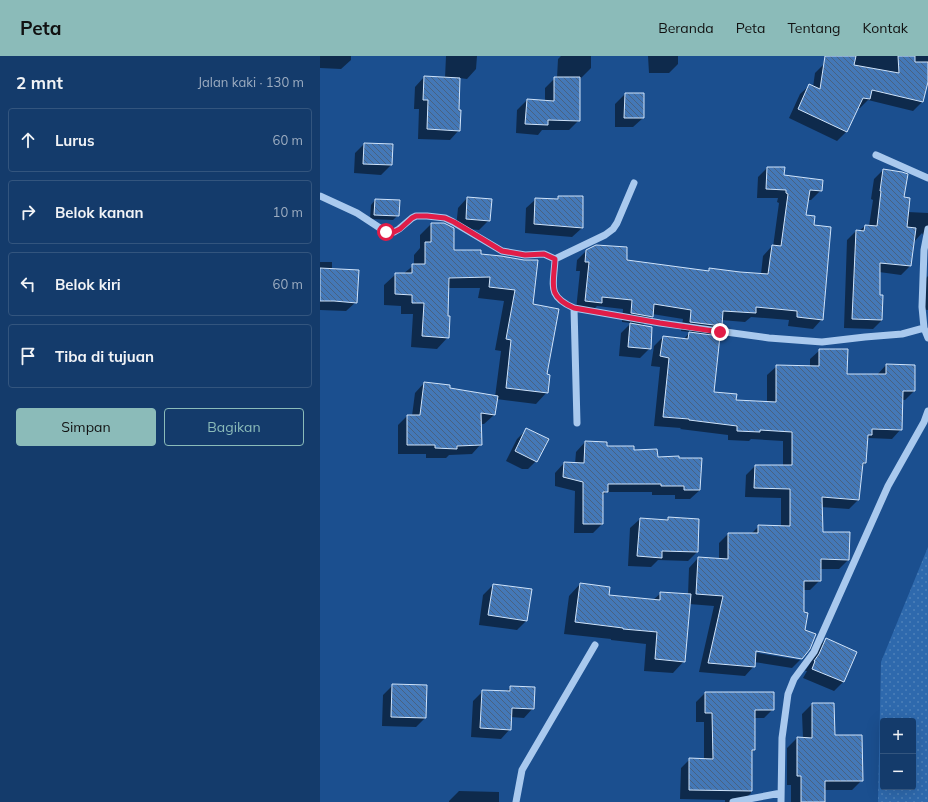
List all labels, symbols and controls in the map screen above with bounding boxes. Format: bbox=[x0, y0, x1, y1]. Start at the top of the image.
text: Peta bbox=[20, 16, 62, 40]
text: Beranda bbox=[658, 19, 714, 37]
text: Peta bbox=[736, 19, 765, 37]
text: Tentang bbox=[787, 19, 841, 37]
text: Kontak bbox=[863, 19, 908, 37]
text: 2 mnt bbox=[16, 72, 63, 93]
text: Jalan kaki · 130 m bbox=[198, 74, 304, 90]
icon: ahead bbox=[17, 129, 39, 151]
text: Lurus bbox=[55, 131, 95, 150]
text: 60 m bbox=[273, 132, 303, 148]
icon: right bbox=[17, 201, 39, 223]
text: Belok kanan bbox=[55, 203, 144, 222]
text: 10 m bbox=[273, 204, 303, 220]
route start bbox=[377, 223, 395, 241]
icon: left bbox=[17, 273, 39, 295]
text: Belok kiri bbox=[55, 275, 121, 294]
text: 60 m bbox=[273, 276, 303, 292]
route end bbox=[711, 323, 729, 341]
icon: arrive bbox=[17, 345, 39, 367]
text: Tiba di tujuan bbox=[55, 347, 154, 366]
button: Simpan bbox=[16, 408, 156, 446]
button: Bagikan bbox=[164, 408, 304, 446]
map controls bbox=[880, 718, 916, 790]
button: + bbox=[880, 718, 916, 754]
button: − bbox=[880, 754, 916, 790]

